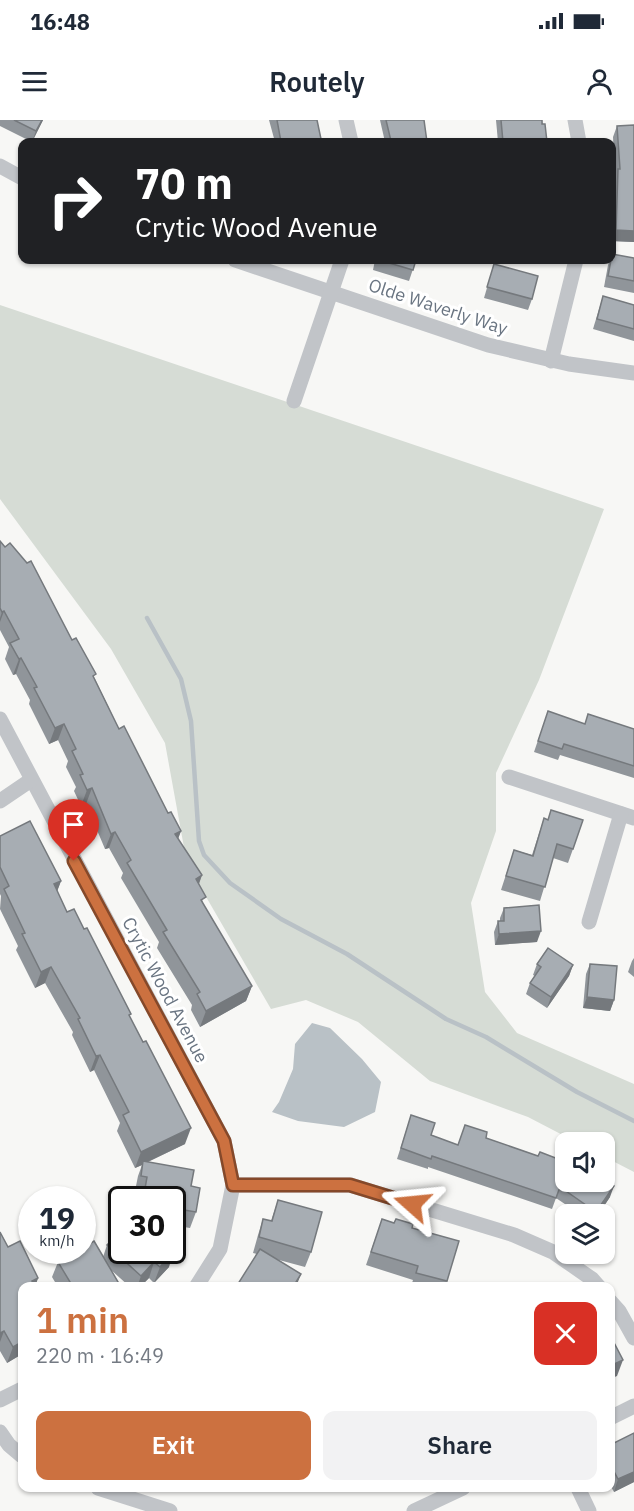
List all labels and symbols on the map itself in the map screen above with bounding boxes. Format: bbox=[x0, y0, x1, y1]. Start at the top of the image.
street label: Olde Waverly Way bbox=[366, 273, 511, 340]
pin bbox=[48, 799, 99, 861]
street label: Crytic Wood Avenue bbox=[117, 913, 214, 1067]
position arrow bbox=[380, 1172, 444, 1236]
speed limit sign: 30 bbox=[108, 1186, 186, 1264]

